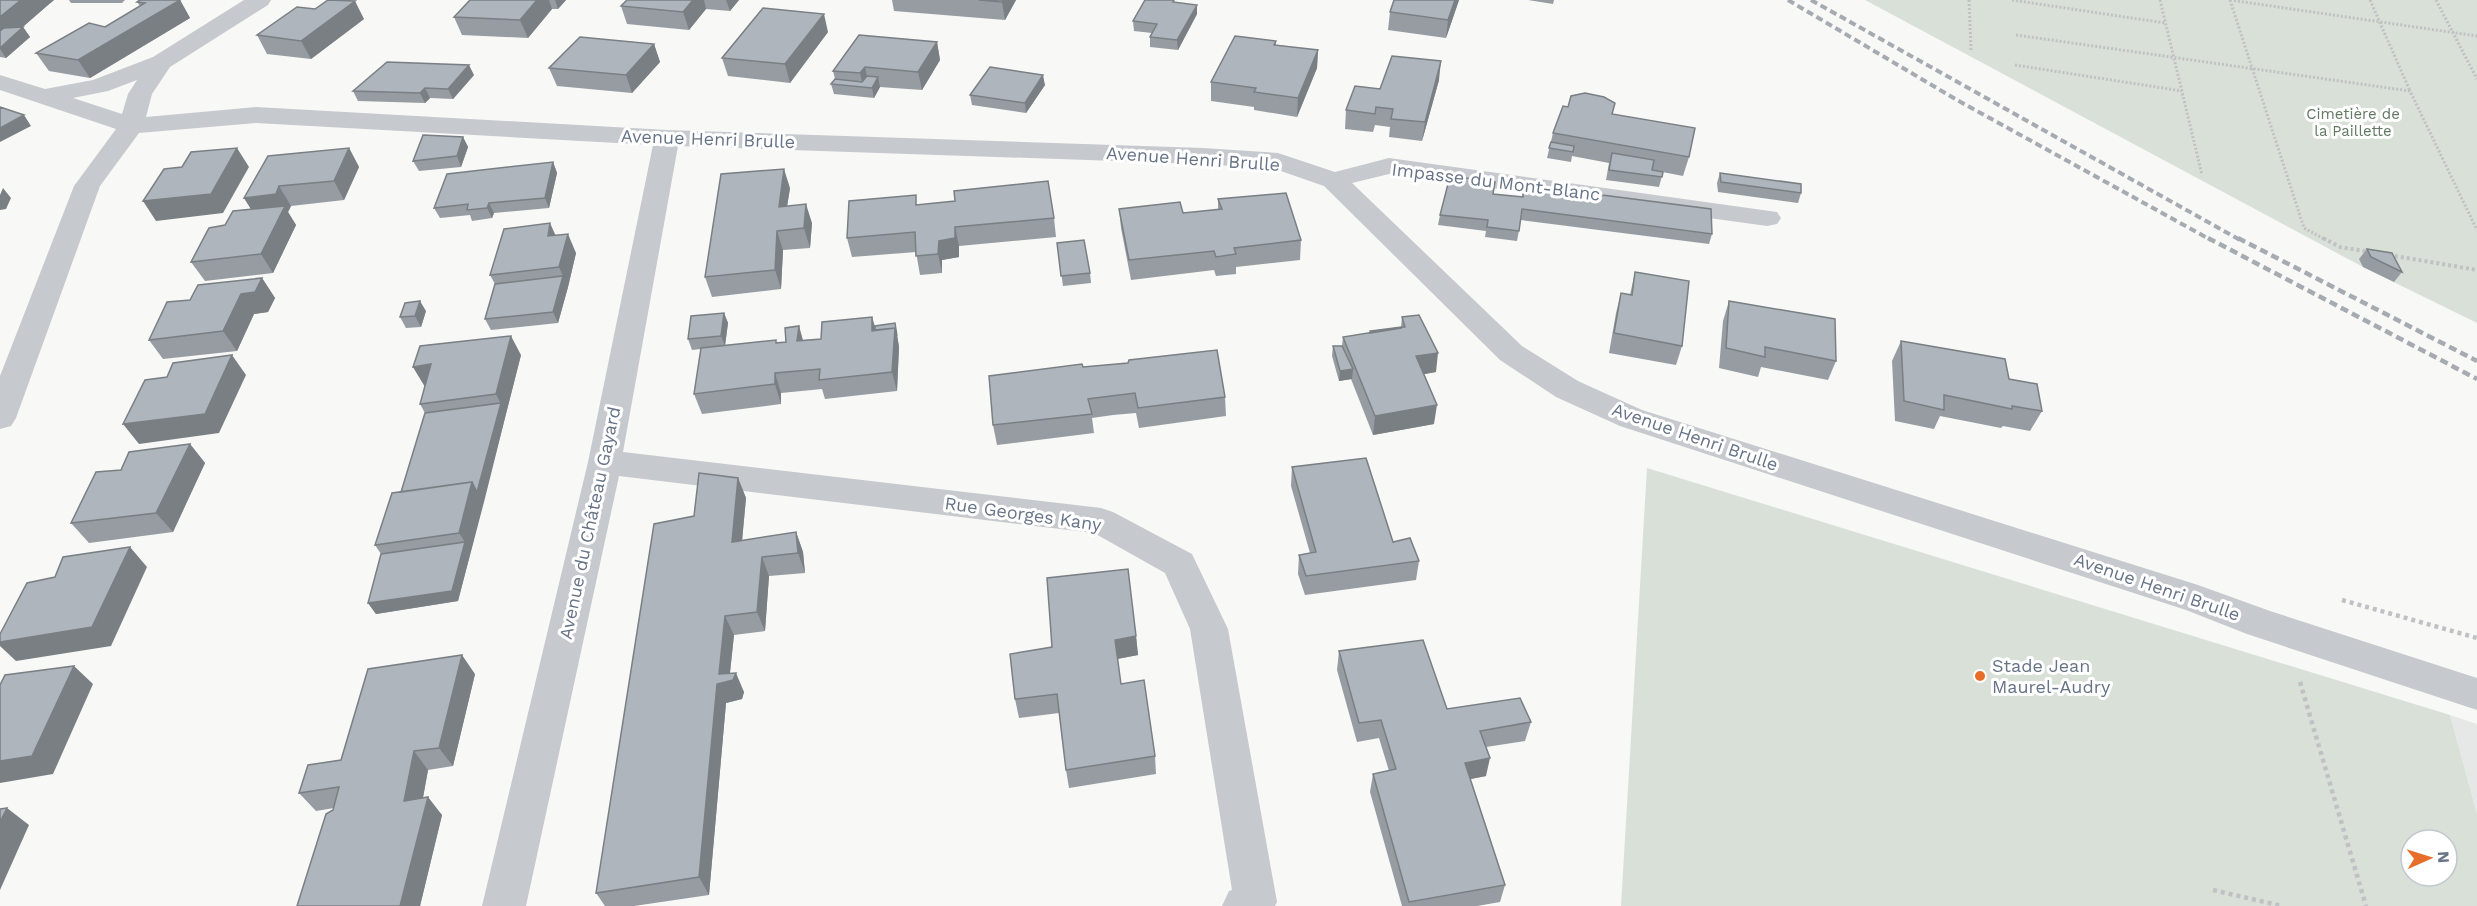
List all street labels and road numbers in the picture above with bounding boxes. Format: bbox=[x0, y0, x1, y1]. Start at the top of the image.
street label: Avenue Henri Brulle bbox=[621, 125, 795, 152]
street label: Avenue Henri Brulle bbox=[1105, 142, 1281, 175]
street label: Impasse du Mont-Blanc bbox=[1391, 158, 1602, 205]
street label: Avenue Henri Brulle bbox=[1609, 398, 1781, 475]
street label: Avenue du Château Gayard bbox=[555, 405, 624, 641]
street label: Rue Georges Kany bbox=[943, 492, 1103, 535]
street label: Avenue Henri Brulle bbox=[2071, 548, 2243, 625]

